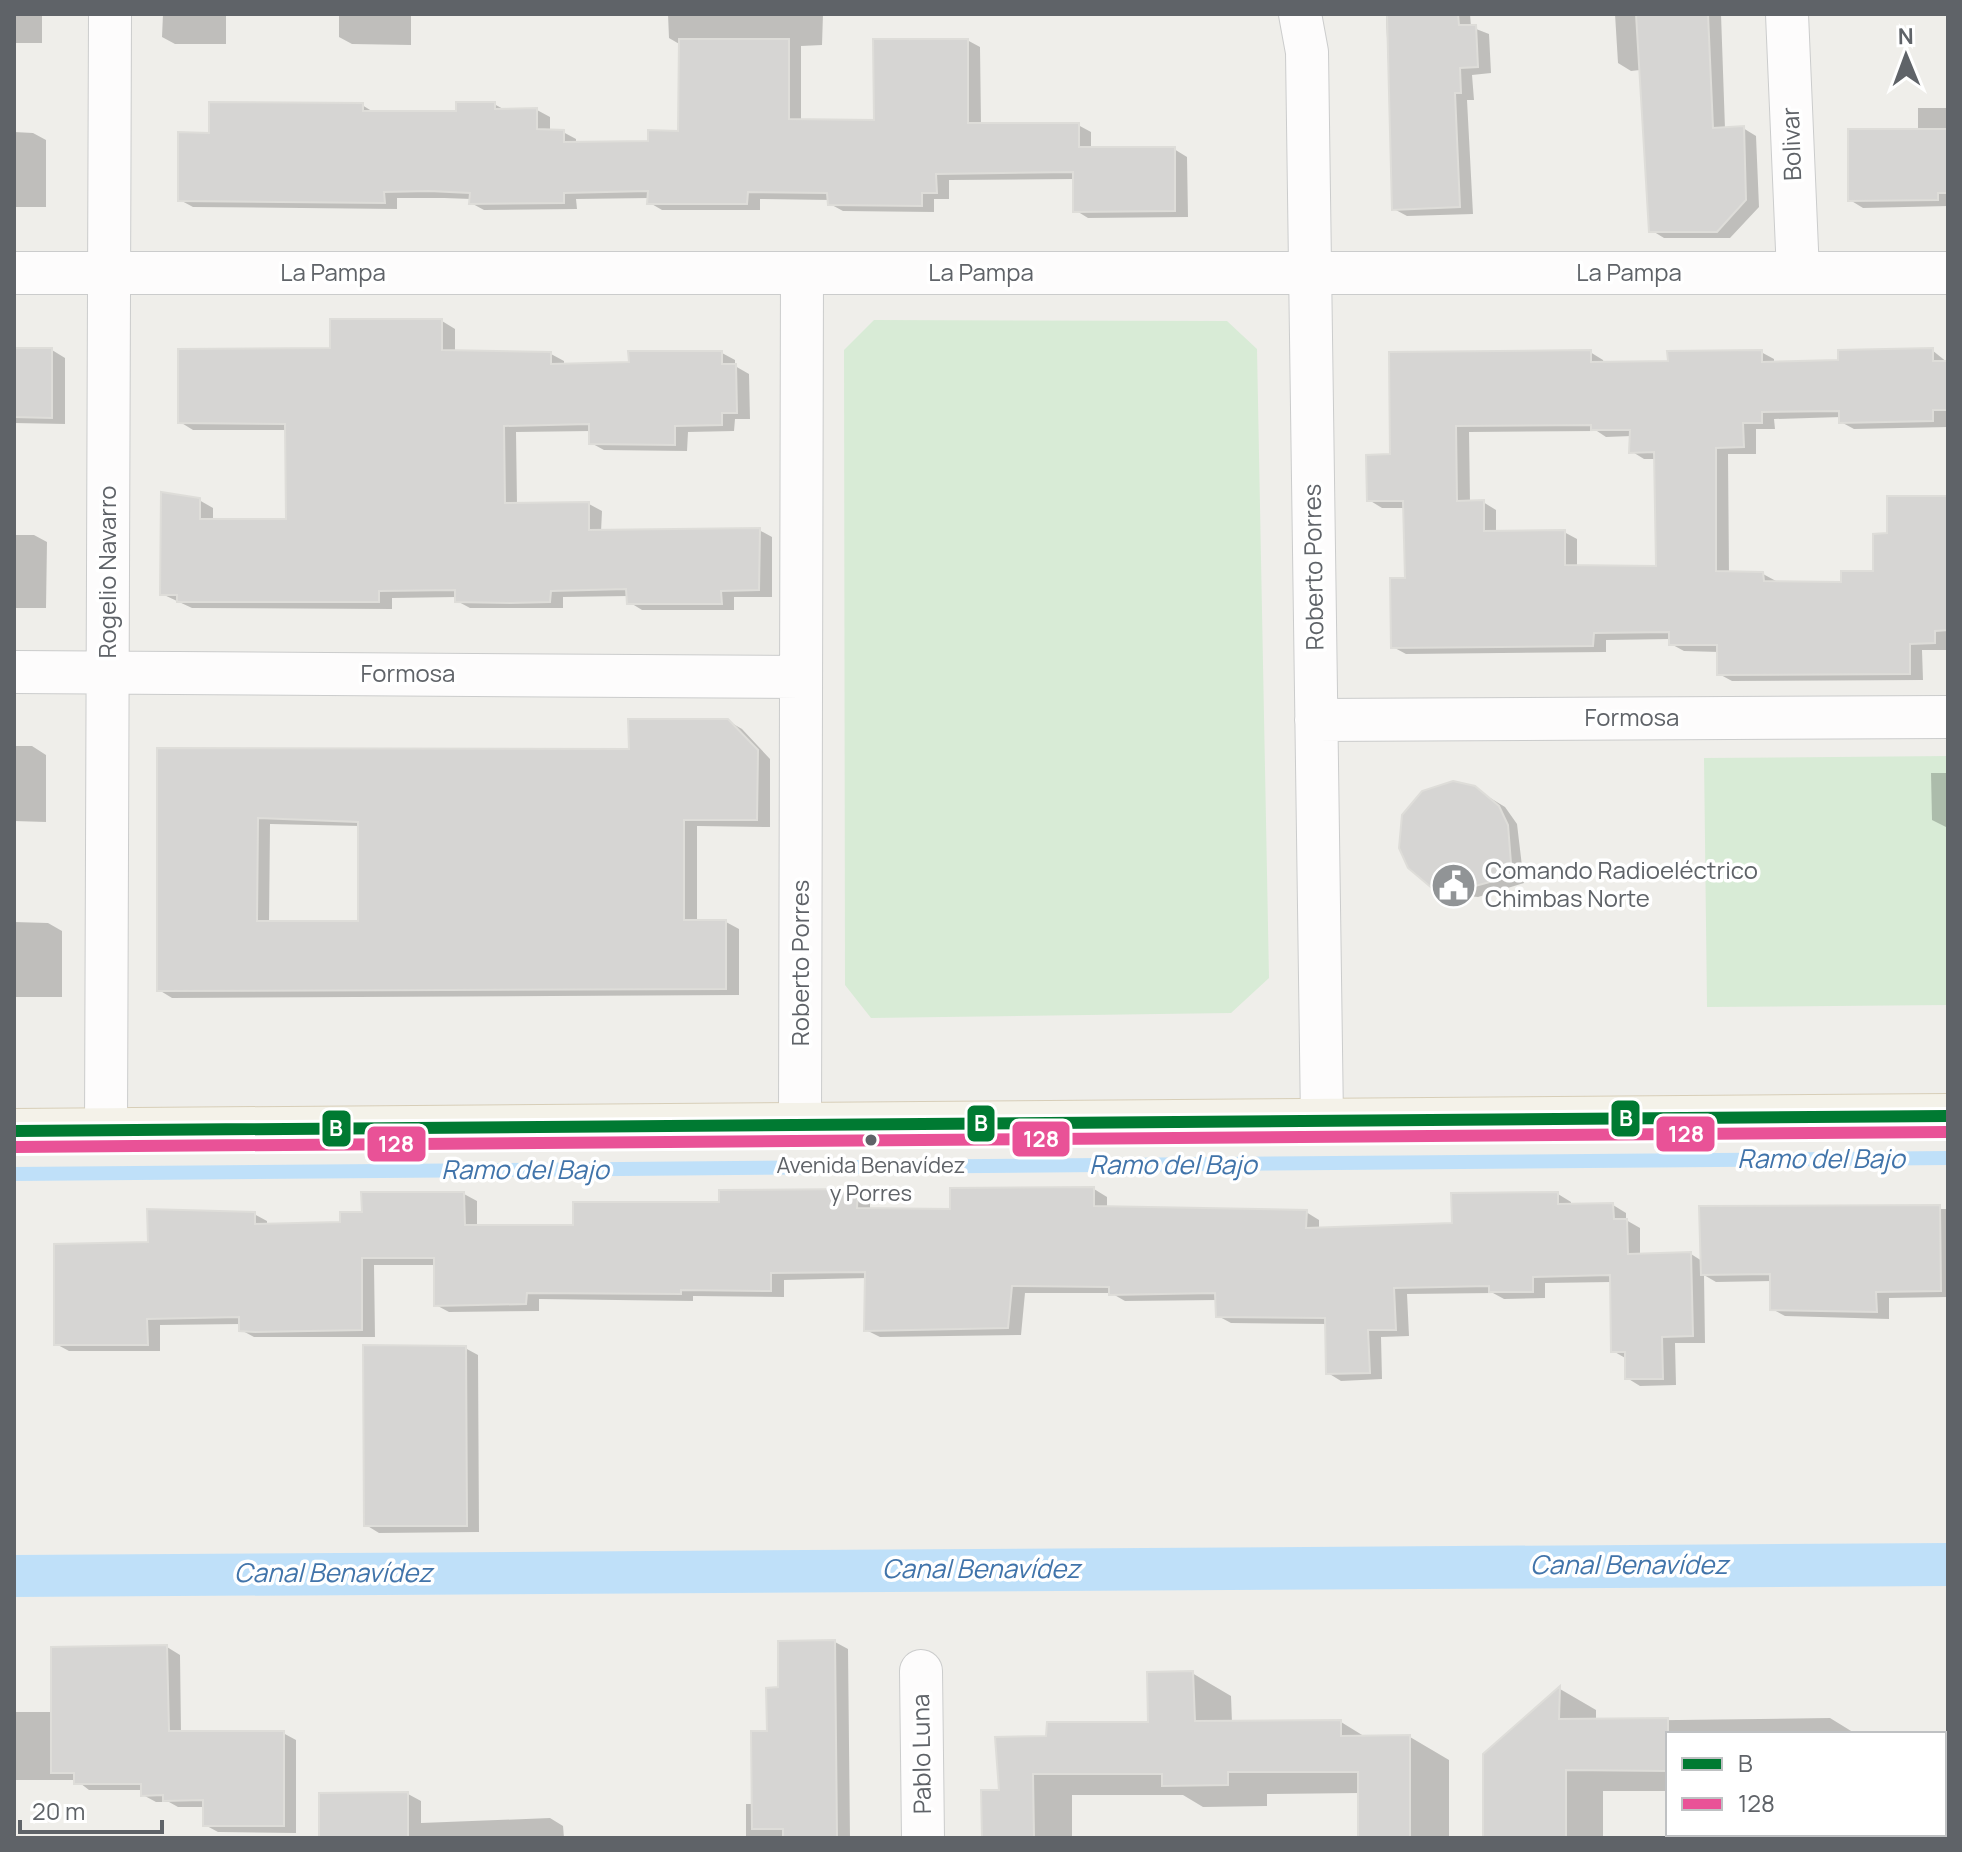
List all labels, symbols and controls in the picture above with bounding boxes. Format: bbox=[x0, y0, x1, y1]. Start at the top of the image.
north arrow bbox=[1866, 16, 1946, 96]
text: N bbox=[1897, 21, 1914, 51]
street label: Bolivar bbox=[1773, 106, 1808, 181]
street label: La Pampa bbox=[280, 255, 386, 288]
street label: La Pampa bbox=[928, 255, 1034, 288]
street label: La Pampa bbox=[1576, 255, 1682, 288]
street label: Roberto Porres bbox=[1295, 483, 1330, 651]
street label: Rogelio Navarro bbox=[90, 485, 123, 659]
street label: Formosa bbox=[361, 656, 455, 689]
street label: Formosa bbox=[1585, 700, 1679, 733]
place label: Comando Radioeléctrico Chimbas Norte bbox=[1485, 853, 1758, 914]
public building icon: Comando Radioeléctrico Chimbas Norte bbox=[1430, 861, 1478, 909]
street label: Roberto Porres bbox=[783, 880, 816, 1046]
line badge: B bbox=[1610, 1099, 1641, 1138]
text: B bbox=[1619, 1103, 1633, 1133]
line badge: B bbox=[966, 1104, 996, 1143]
text: B bbox=[974, 1108, 988, 1138]
line badge: B bbox=[321, 1109, 352, 1148]
text: B bbox=[329, 1113, 343, 1143]
line badge: 128 bbox=[1655, 1115, 1716, 1153]
text: 128 bbox=[1668, 1119, 1704, 1149]
line badge: 128 bbox=[1011, 1120, 1071, 1158]
text: 128 bbox=[1023, 1124, 1059, 1154]
line badge: 128 bbox=[366, 1125, 427, 1163]
text: 128 bbox=[378, 1129, 414, 1159]
marker: Avenida Benavídez y Porres bbox=[863, 1132, 879, 1148]
water label: Ramo del Bajo bbox=[1737, 1140, 1906, 1176]
water label: Ramo del Bajo bbox=[1089, 1146, 1258, 1182]
place label: Avenida Benavídez y Porres bbox=[777, 1150, 965, 1208]
water label: Ramo del Bajo bbox=[441, 1151, 610, 1187]
water label: Canal Benavídez bbox=[1530, 1546, 1731, 1582]
water label: Canal Benavídez bbox=[882, 1550, 1083, 1586]
water label: Canal Benavídez bbox=[234, 1554, 435, 1590]
street label: Pablo Luna bbox=[903, 1694, 938, 1814]
legend bbox=[1666, 1732, 1946, 1836]
text: B bbox=[1738, 1746, 1753, 1779]
scale bar bbox=[20, 1784, 162, 1834]
text: 128 bbox=[1738, 1786, 1775, 1819]
text: 20 m bbox=[32, 1794, 85, 1827]

